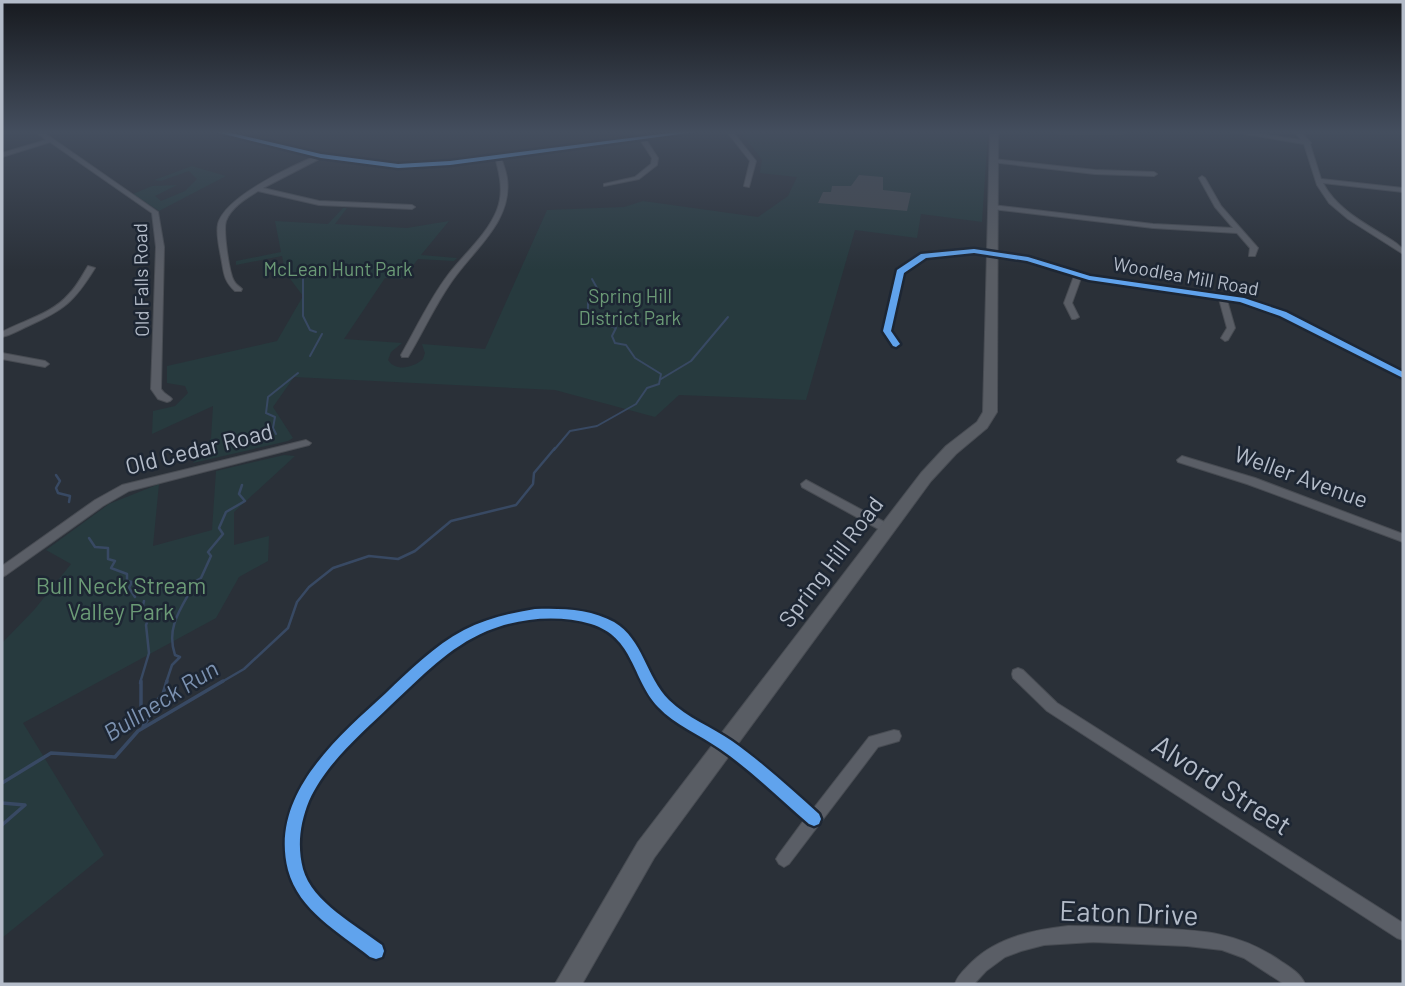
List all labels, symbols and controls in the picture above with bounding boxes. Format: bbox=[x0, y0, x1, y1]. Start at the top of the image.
street label: Old Falls Road bbox=[128, 223, 153, 337]
street label: Woodlea Mill Road bbox=[1111, 251, 1261, 300]
park label: McLean Hunt Park bbox=[264, 257, 412, 280]
park label: Spring Hill District Park bbox=[579, 284, 681, 329]
street label: Old Cedar Road bbox=[122, 416, 275, 480]
street label: Weller Avenue bbox=[1231, 439, 1372, 513]
street label: Spring Hill Road bbox=[772, 490, 889, 632]
park label: Bull Neck Stream Valley Park bbox=[36, 571, 206, 625]
water label: Bullneck Run bbox=[97, 653, 223, 746]
street label: Alvord Street bbox=[1147, 727, 1298, 842]
street label: Eaton Drive bbox=[1059, 893, 1199, 931]

